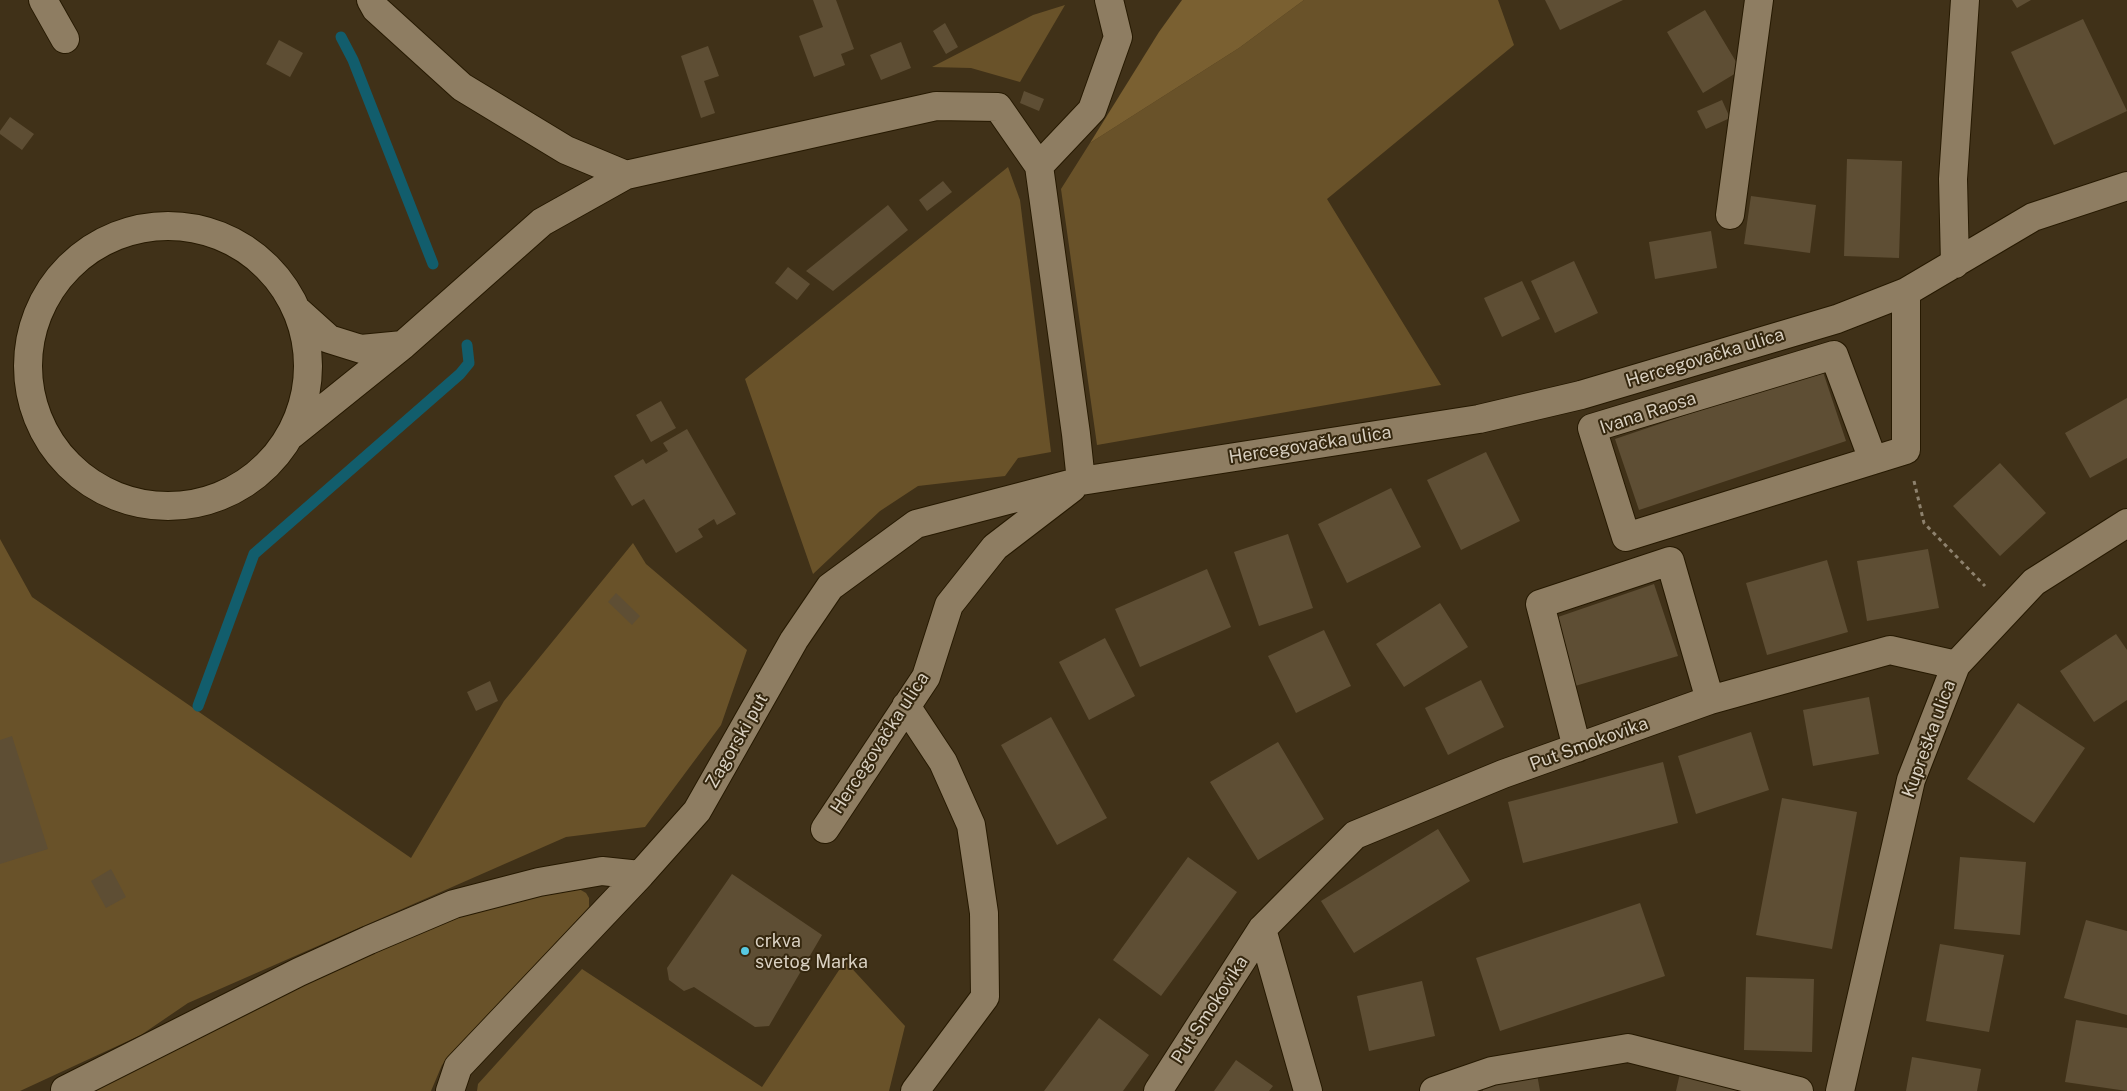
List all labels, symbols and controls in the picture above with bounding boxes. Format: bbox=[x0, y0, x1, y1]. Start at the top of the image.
street label: Hercegovačka ulica bbox=[1623, 324, 1787, 392]
street label: Ivana Raosa bbox=[1597, 387, 1699, 439]
street label: Hercegovačka ulica bbox=[1227, 421, 1393, 469]
street label: Hercegovačka ulica bbox=[826, 668, 934, 818]
street label: Kupreška ulica bbox=[1898, 677, 1960, 801]
street label: Zagorski put bbox=[701, 690, 773, 792]
street label: Put Smokovika bbox=[1527, 713, 1651, 775]
place label: crkva svetog Marka bbox=[755, 930, 868, 972]
marker: crkva svetog Marka bbox=[739, 945, 751, 957]
street label: Put Smokovika bbox=[1167, 952, 1253, 1068]

